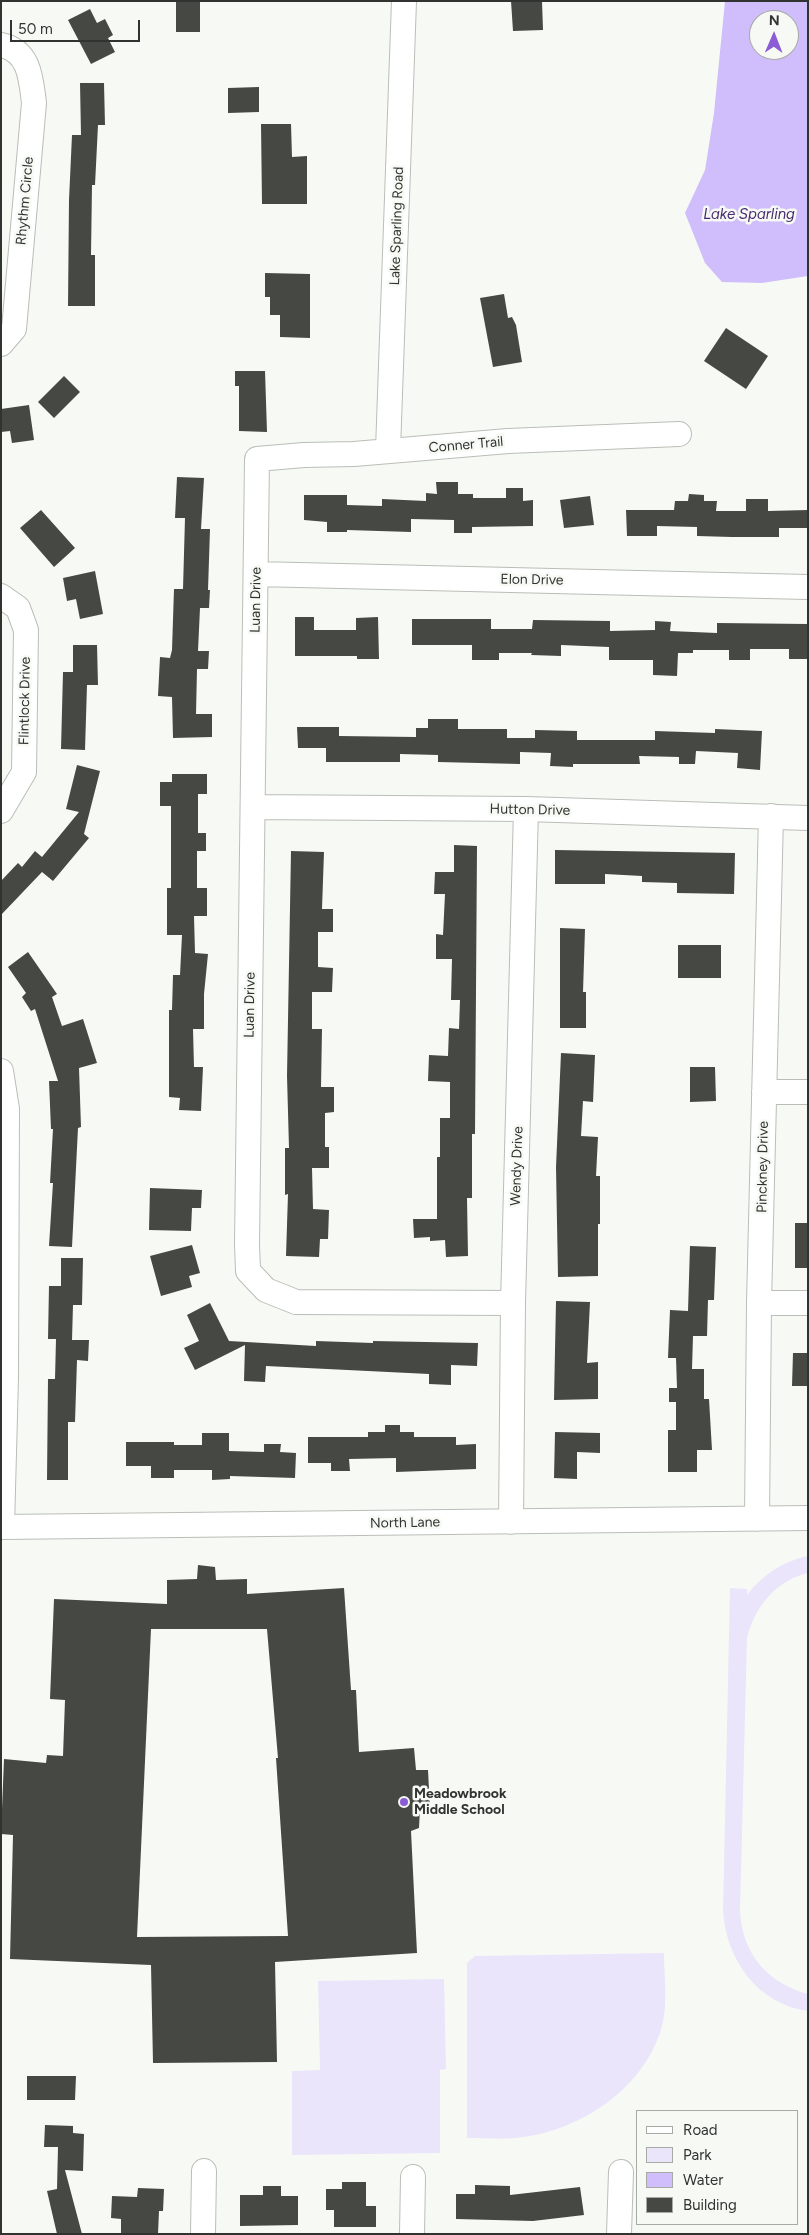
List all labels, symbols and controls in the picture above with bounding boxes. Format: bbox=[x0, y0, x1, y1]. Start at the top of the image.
scale bar bbox=[12, 10, 142, 42]
north arrow bbox=[749, 10, 799, 60]
text: N bbox=[769, 12, 780, 29]
text: 50 m bbox=[18, 20, 53, 38]
street label: Rhythm Circle bbox=[13, 156, 37, 246]
street label: Lake Sparling Road bbox=[387, 166, 407, 286]
water label: Lake Sparling bbox=[703, 206, 795, 224]
street label: Conner Trail bbox=[428, 433, 504, 457]
street label: Luan Drive bbox=[247, 567, 265, 633]
street label: Elon Drive bbox=[500, 571, 564, 589]
street label: Flintlock Drive bbox=[16, 657, 34, 745]
street label: Hutton Drive bbox=[490, 801, 570, 819]
street label: Luan Drive bbox=[241, 972, 259, 1038]
street label: Pinckney Drive bbox=[754, 1121, 772, 1213]
street label: Wendy Drive bbox=[507, 1126, 527, 1206]
street label: North Lane bbox=[370, 1514, 440, 1532]
place label: Meadowbrook Middle School bbox=[414, 1786, 507, 1818]
marker: Meadowbrook Middle School bbox=[398, 1796, 410, 1808]
legend bbox=[636, 2110, 799, 2225]
text: Road bbox=[683, 2121, 718, 2139]
text: Park bbox=[683, 2146, 712, 2164]
text: Water bbox=[683, 2171, 723, 2189]
text: Building bbox=[683, 2196, 737, 2214]

